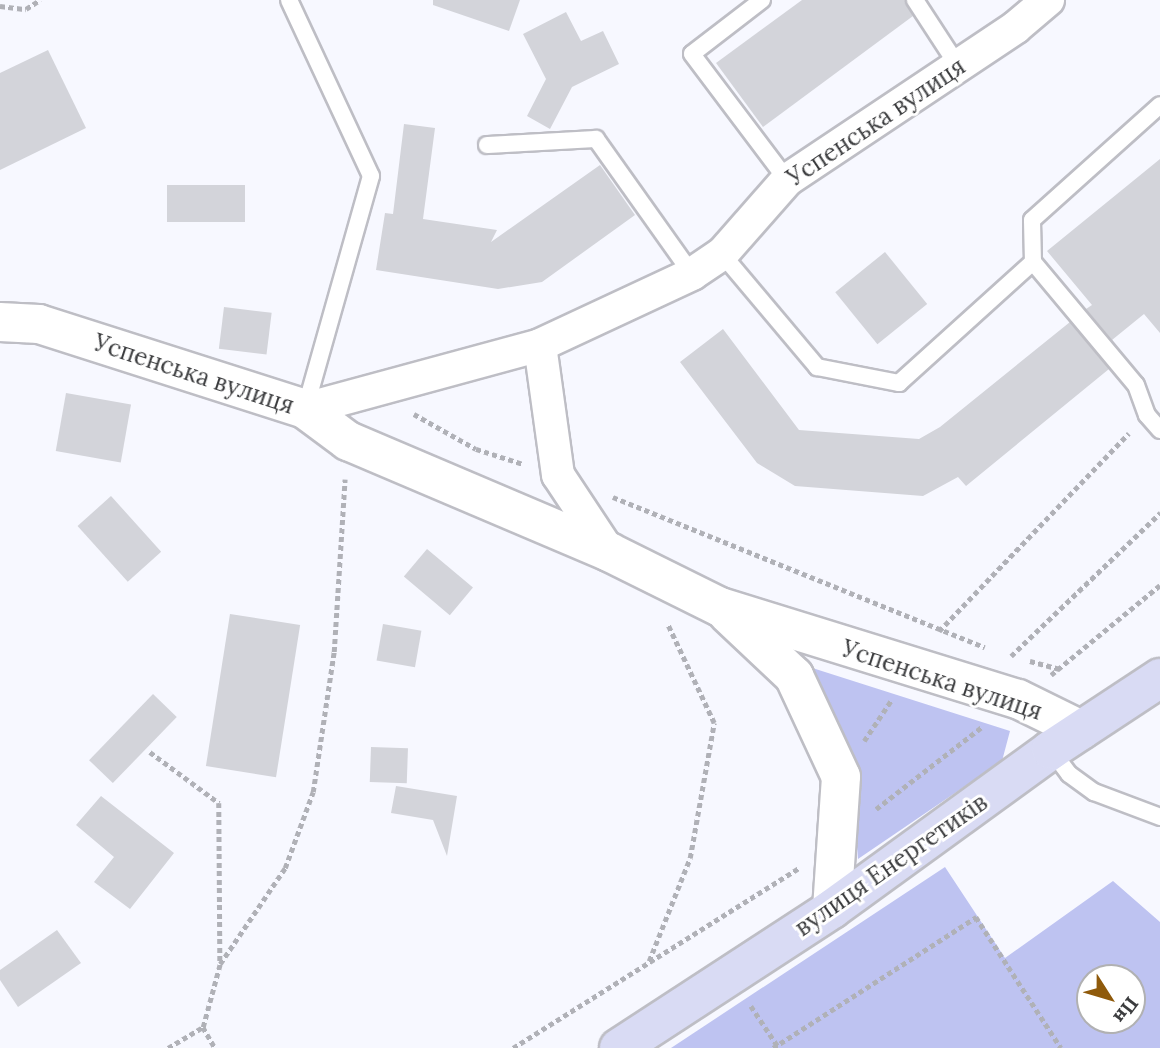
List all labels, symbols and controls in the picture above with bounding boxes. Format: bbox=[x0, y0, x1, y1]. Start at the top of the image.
street label: Успенська вулиця bbox=[781, 52, 971, 192]
street label: Успенська вулиця bbox=[90, 328, 298, 420]
street label: Успенська вулиця bbox=[838, 634, 1046, 726]
street label: вулиця Енергетиків bbox=[789, 788, 993, 942]
north arrow bbox=[1076, 964, 1146, 1034]
text: Пн bbox=[1108, 992, 1144, 1029]

